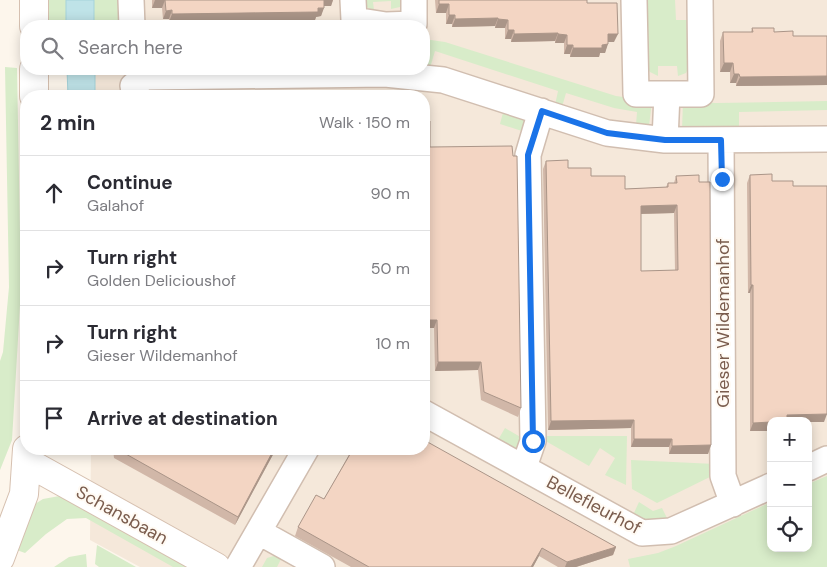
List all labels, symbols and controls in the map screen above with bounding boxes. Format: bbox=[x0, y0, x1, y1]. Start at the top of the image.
search box bbox=[20, 20, 430, 75]
icon: search bbox=[38, 34, 66, 62]
text: Search here bbox=[78, 35, 183, 60]
text: 2 min bbox=[40, 109, 96, 137]
text: Walk · 150 m bbox=[319, 112, 410, 133]
route end bbox=[711, 168, 734, 191]
text: Continue bbox=[87, 170, 173, 195]
icon: ahead bbox=[40, 179, 68, 207]
text: 90 m bbox=[370, 183, 410, 204]
text: Galahof bbox=[87, 195, 144, 216]
street label: Gieser Wildemanhof bbox=[711, 238, 735, 408]
text: Turn right bbox=[87, 245, 177, 270]
icon: right bbox=[40, 254, 68, 282]
text: 50 m bbox=[371, 258, 410, 279]
text: Golden Delicioushof bbox=[87, 270, 236, 291]
text: Turn right bbox=[87, 320, 177, 345]
icon: right bbox=[40, 329, 68, 357]
text: 10 m bbox=[376, 333, 410, 354]
text: Gieser Wildemanhof bbox=[87, 345, 238, 366]
icon: arrive bbox=[40, 404, 68, 432]
text: Arrive at destination bbox=[87, 406, 278, 431]
map controls bbox=[767, 417, 812, 552]
button: + bbox=[767, 417, 812, 462]
route start bbox=[522, 430, 545, 453]
button: − bbox=[767, 462, 812, 507]
street label: Bellefleurhof bbox=[543, 470, 645, 540]
street label: Schansbaan bbox=[72, 480, 172, 550]
button: locate bbox=[767, 507, 812, 552]

